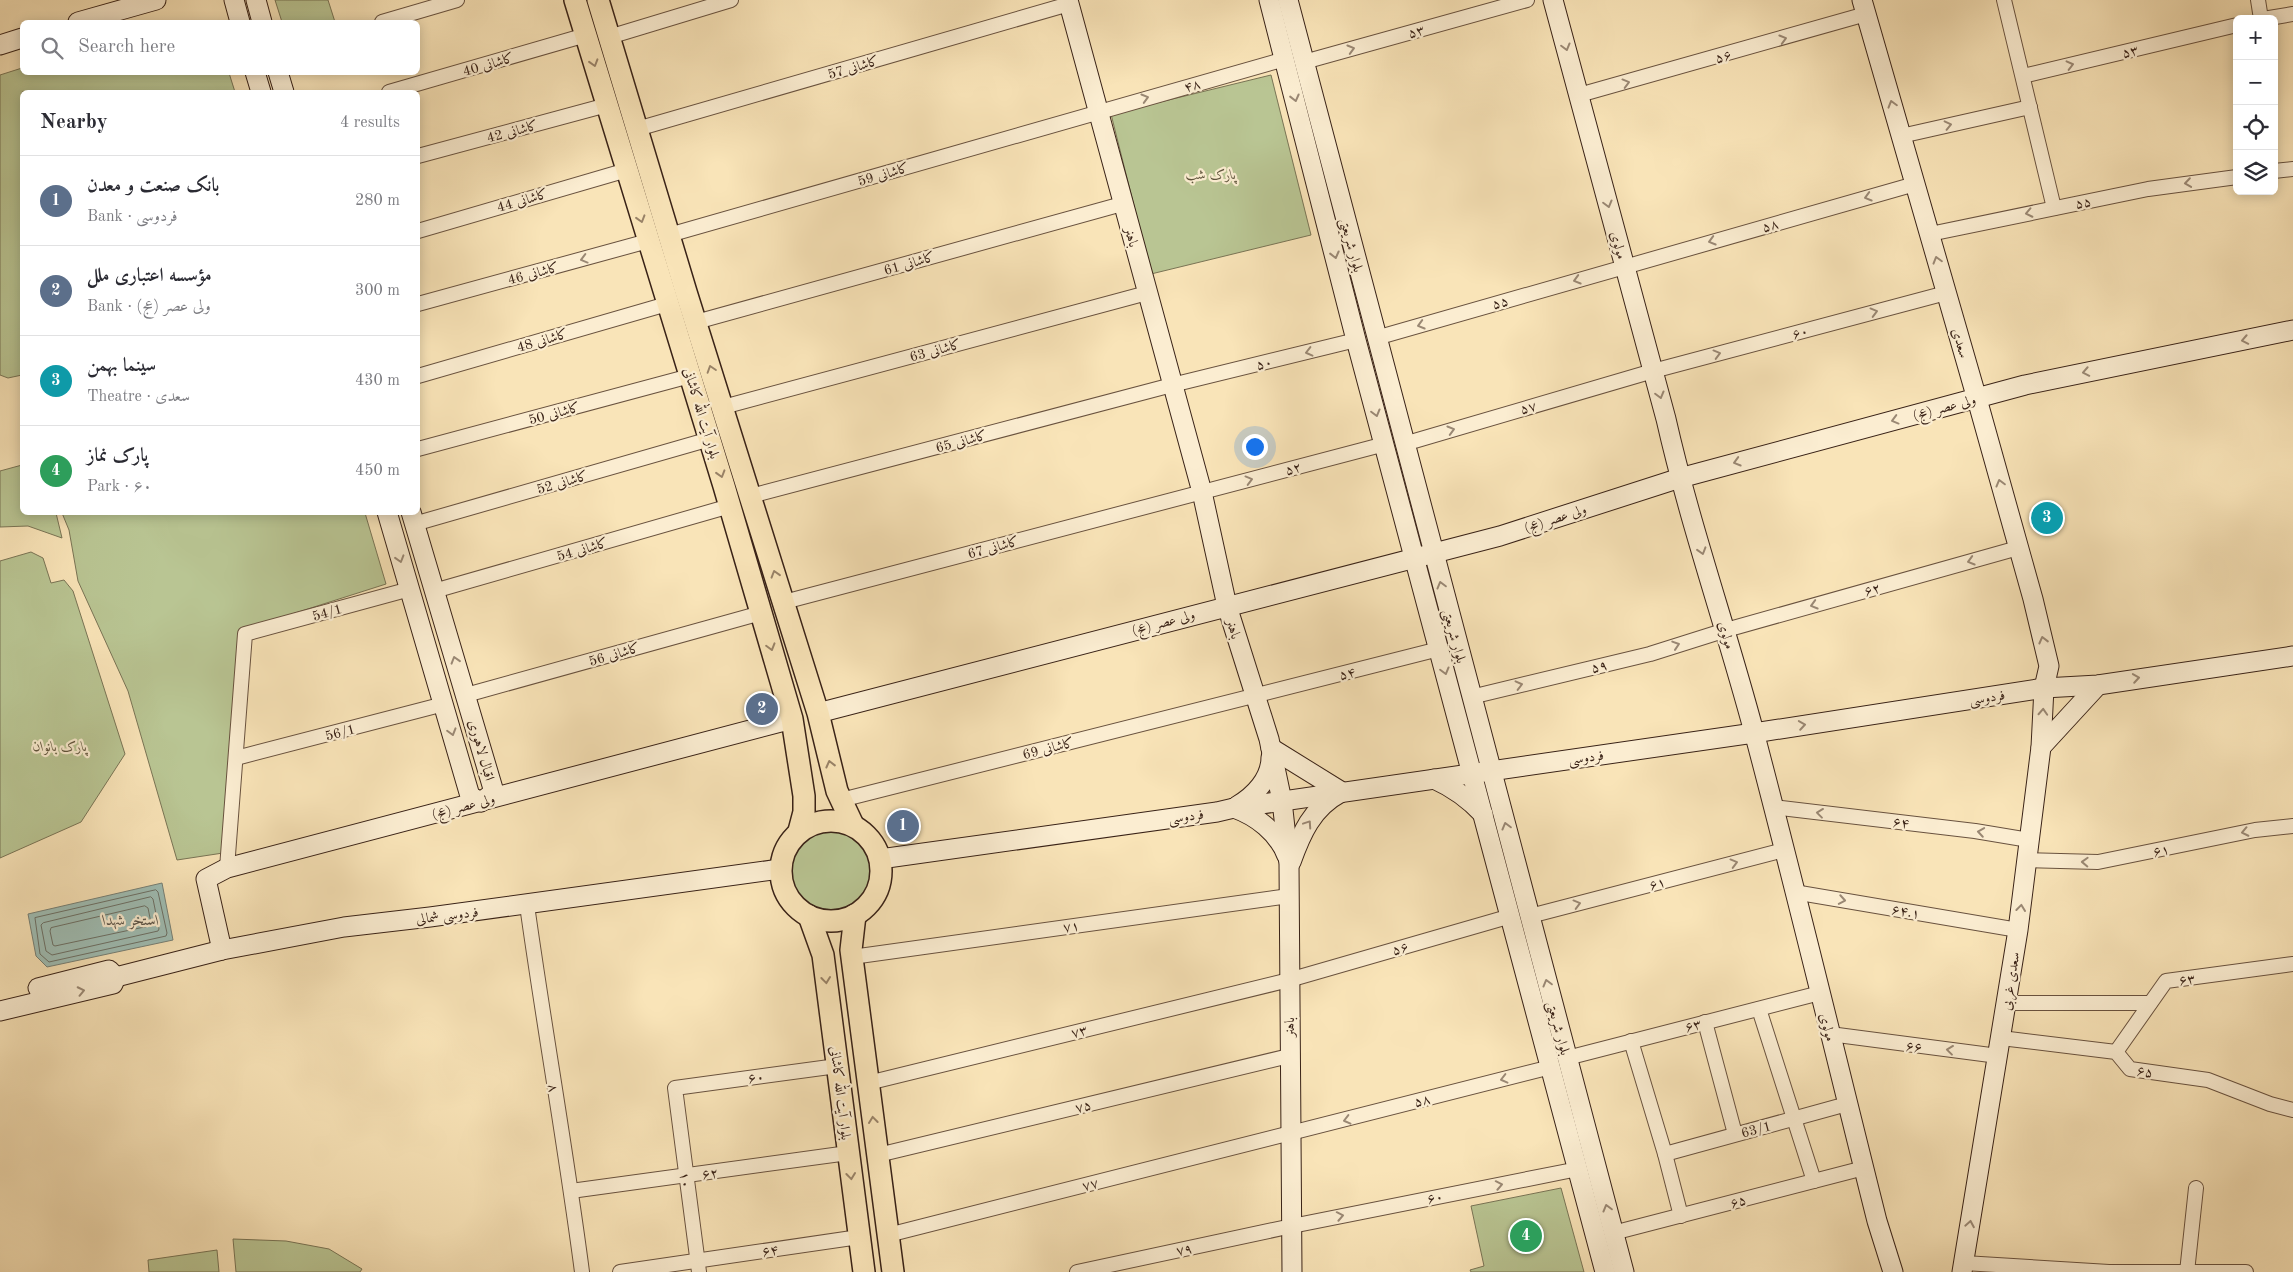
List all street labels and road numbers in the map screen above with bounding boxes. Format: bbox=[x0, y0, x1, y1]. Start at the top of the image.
street label: ۵۳ bbox=[1406, 23, 1426, 41]
street label: ۵۳ bbox=[2121, 43, 2140, 61]
street label: ۵۶ bbox=[1713, 48, 1733, 66]
street label: کاشانی 40 bbox=[461, 50, 516, 80]
street label: کاشانی 57 bbox=[826, 53, 881, 83]
street label: ۴۸ bbox=[1182, 77, 1202, 95]
street label: کاشانی 42 bbox=[485, 117, 540, 146]
street label: کاشانی 59 bbox=[856, 160, 911, 190]
street label: کاشانی 44 bbox=[495, 186, 550, 216]
street label: ۵۵ bbox=[2074, 195, 2093, 211]
street label: بلوار شریعتی bbox=[1335, 217, 1365, 275]
street label: ۵۸ bbox=[1760, 217, 1780, 235]
street label: باهنر bbox=[1120, 224, 1141, 249]
street label: مولوی bbox=[1607, 230, 1628, 261]
street label: کاشانی 61 bbox=[882, 249, 937, 279]
street label: کاشانی 46 bbox=[506, 259, 561, 288]
street label: ۵۵ bbox=[1490, 294, 1510, 312]
street label: ۶۰ bbox=[1791, 324, 1810, 342]
street label: کاشانی 48 bbox=[515, 326, 570, 356]
street label: سعدی bbox=[1948, 327, 1971, 360]
street label: کاشانی 63 bbox=[908, 336, 963, 365]
street label: ۵۰ bbox=[1255, 355, 1274, 373]
street label: بلوار آیت الله کاشانی bbox=[680, 365, 726, 461]
street label: ولی عصر (عج) bbox=[1911, 393, 1979, 428]
street label: کاشانی 50 bbox=[527, 399, 582, 428]
street label: ۵۷ bbox=[1518, 399, 1538, 417]
street label: کاشانی 65 bbox=[934, 427, 989, 456]
street label: ۵۲ bbox=[1284, 460, 1303, 478]
street label: کاشانی 52 bbox=[535, 468, 590, 498]
street label: ولی عصر (عج) bbox=[1522, 502, 1590, 540]
street label: کاشانی 67 bbox=[966, 533, 1021, 562]
street label: کاشانی 54 bbox=[555, 535, 610, 565]
street label: ۶۲ bbox=[1862, 581, 1882, 599]
street label: 54/1 bbox=[311, 602, 344, 624]
street label: ولی عصر (عج) bbox=[1130, 608, 1198, 643]
street label: بلوار شریعتی bbox=[1438, 608, 1468, 666]
street label: باهنر bbox=[1222, 616, 1243, 641]
street label: مولوی bbox=[1714, 620, 1737, 651]
street label: کاشانی 56 bbox=[587, 640, 642, 670]
street label: ۵۹ bbox=[1590, 658, 1609, 676]
street label: ۵۴ bbox=[1338, 665, 1357, 683]
street label: فردوسی bbox=[1968, 688, 2006, 710]
street label: اقبال لاهوری bbox=[465, 718, 496, 783]
street label: 56/1 bbox=[324, 722, 357, 744]
street label: کاشانی 69 bbox=[1021, 735, 1076, 763]
street label: فردوسی bbox=[1567, 749, 1605, 769]
street label: ولی عصر (عج) bbox=[430, 792, 498, 827]
street label: فردوسی bbox=[1167, 808, 1205, 828]
street label: ۶۴ bbox=[1892, 815, 1910, 831]
street label: ۶۱ bbox=[2152, 842, 2171, 860]
street label: ۶۱ bbox=[1648, 875, 1667, 893]
street label: ۶۴.۱ bbox=[1891, 903, 1921, 921]
street label: فردوسی شمالی bbox=[415, 905, 479, 929]
street label: ۷۱ bbox=[1062, 919, 1080, 935]
street label: ۵۶ bbox=[1390, 940, 1410, 958]
street label: سعدی غربی bbox=[1999, 951, 2025, 1012]
street label: ۶۳ bbox=[2178, 972, 2196, 988]
street label: بلوار شریعتی bbox=[1542, 1000, 1572, 1058]
street label: مولوی bbox=[1816, 1012, 1837, 1043]
street label: باهنر bbox=[1283, 1017, 1298, 1039]
street label: ۶۳ bbox=[1684, 1017, 1703, 1035]
street label: ۷۳ bbox=[1070, 1023, 1089, 1041]
street label: ۶۶ bbox=[1905, 1039, 1923, 1055]
street label: بلوار آیت الله کاشانی bbox=[826, 1045, 858, 1141]
street label: ۶۵ bbox=[2136, 1064, 2154, 1080]
street label: ۶۰ bbox=[747, 1070, 765, 1086]
street label: ۸ bbox=[545, 1083, 561, 1093]
street label: ۵۸ bbox=[1413, 1092, 1432, 1110]
street label: ۷۵ bbox=[1074, 1098, 1093, 1116]
street label: 63/1 bbox=[1740, 1119, 1773, 1141]
street label: ۶۲ bbox=[701, 1166, 719, 1182]
street label: ۱۰ bbox=[677, 1171, 693, 1189]
street label: ۷۷ bbox=[1081, 1176, 1100, 1194]
street label: ۶۰ bbox=[1426, 1190, 1445, 1206]
street label: ۶۵ bbox=[1729, 1193, 1748, 1211]
street label: ۷۹ bbox=[1175, 1241, 1194, 1259]
street label: ۶۴ bbox=[761, 1243, 779, 1259]

